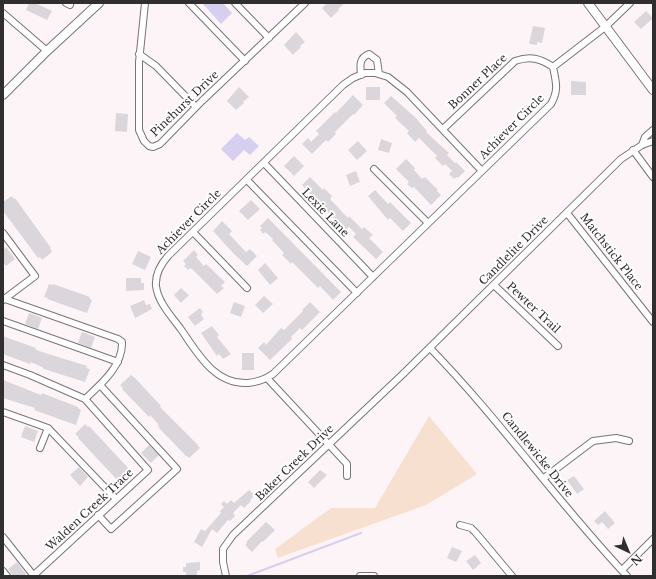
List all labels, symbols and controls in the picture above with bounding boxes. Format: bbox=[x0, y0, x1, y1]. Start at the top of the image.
street label: Bonner Place bbox=[446, 52, 510, 112]
street label: Pinehurst Drive bbox=[148, 68, 222, 140]
street label: Achiever Circle bbox=[477, 92, 547, 162]
street label: Lexie Lane bbox=[299, 186, 351, 240]
street label: Achiever Circle bbox=[154, 187, 224, 257]
street label: Matchstick Place bbox=[577, 211, 645, 293]
street label: Candlelite Drive bbox=[477, 214, 551, 288]
street label: Pewter Trail bbox=[504, 280, 562, 336]
street label: Candlewicke Drive bbox=[499, 410, 575, 500]
street label: Baker Creek Drive bbox=[253, 422, 337, 504]
street label: Walden Creek Trace bbox=[44, 466, 136, 554]
north arrow bbox=[608, 531, 648, 571]
text: N bbox=[628, 551, 645, 568]

